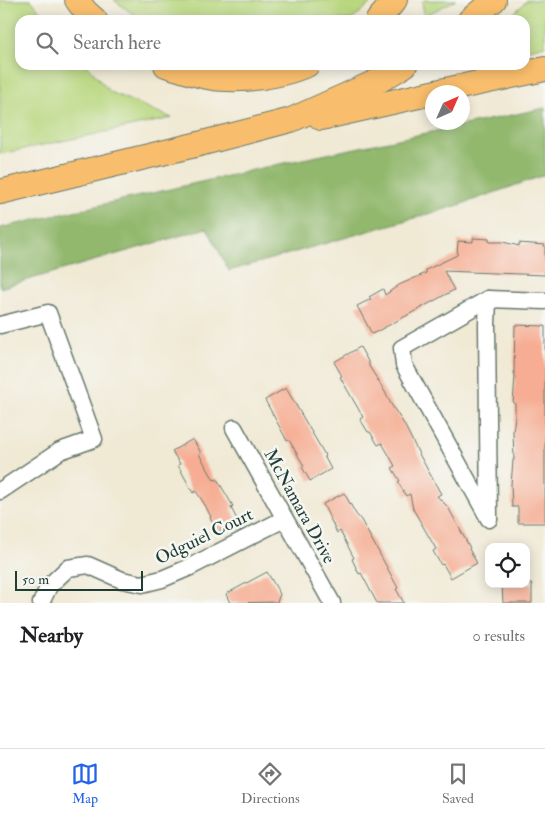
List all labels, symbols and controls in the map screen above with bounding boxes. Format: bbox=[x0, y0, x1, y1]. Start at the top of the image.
search box bbox=[15, 15, 530, 70]
icon: search bbox=[33, 29, 61, 57]
text: Search here bbox=[73, 31, 161, 55]
north arrow bbox=[425, 85, 470, 130]
street label: McNamara Drive bbox=[258, 445, 341, 568]
street label: Odguiel Court bbox=[151, 503, 257, 570]
map controls bbox=[485, 543, 530, 588]
button: locate bbox=[485, 543, 530, 588]
scale bar bbox=[15, 568, 142, 591]
text: 50 m bbox=[22, 571, 49, 588]
text: Nearby bbox=[20, 622, 83, 649]
text: 0 results bbox=[472, 626, 525, 646]
tab: Map bbox=[71, 760, 99, 807]
tab: Directions bbox=[241, 760, 300, 807]
tab: Saved bbox=[442, 760, 474, 807]

